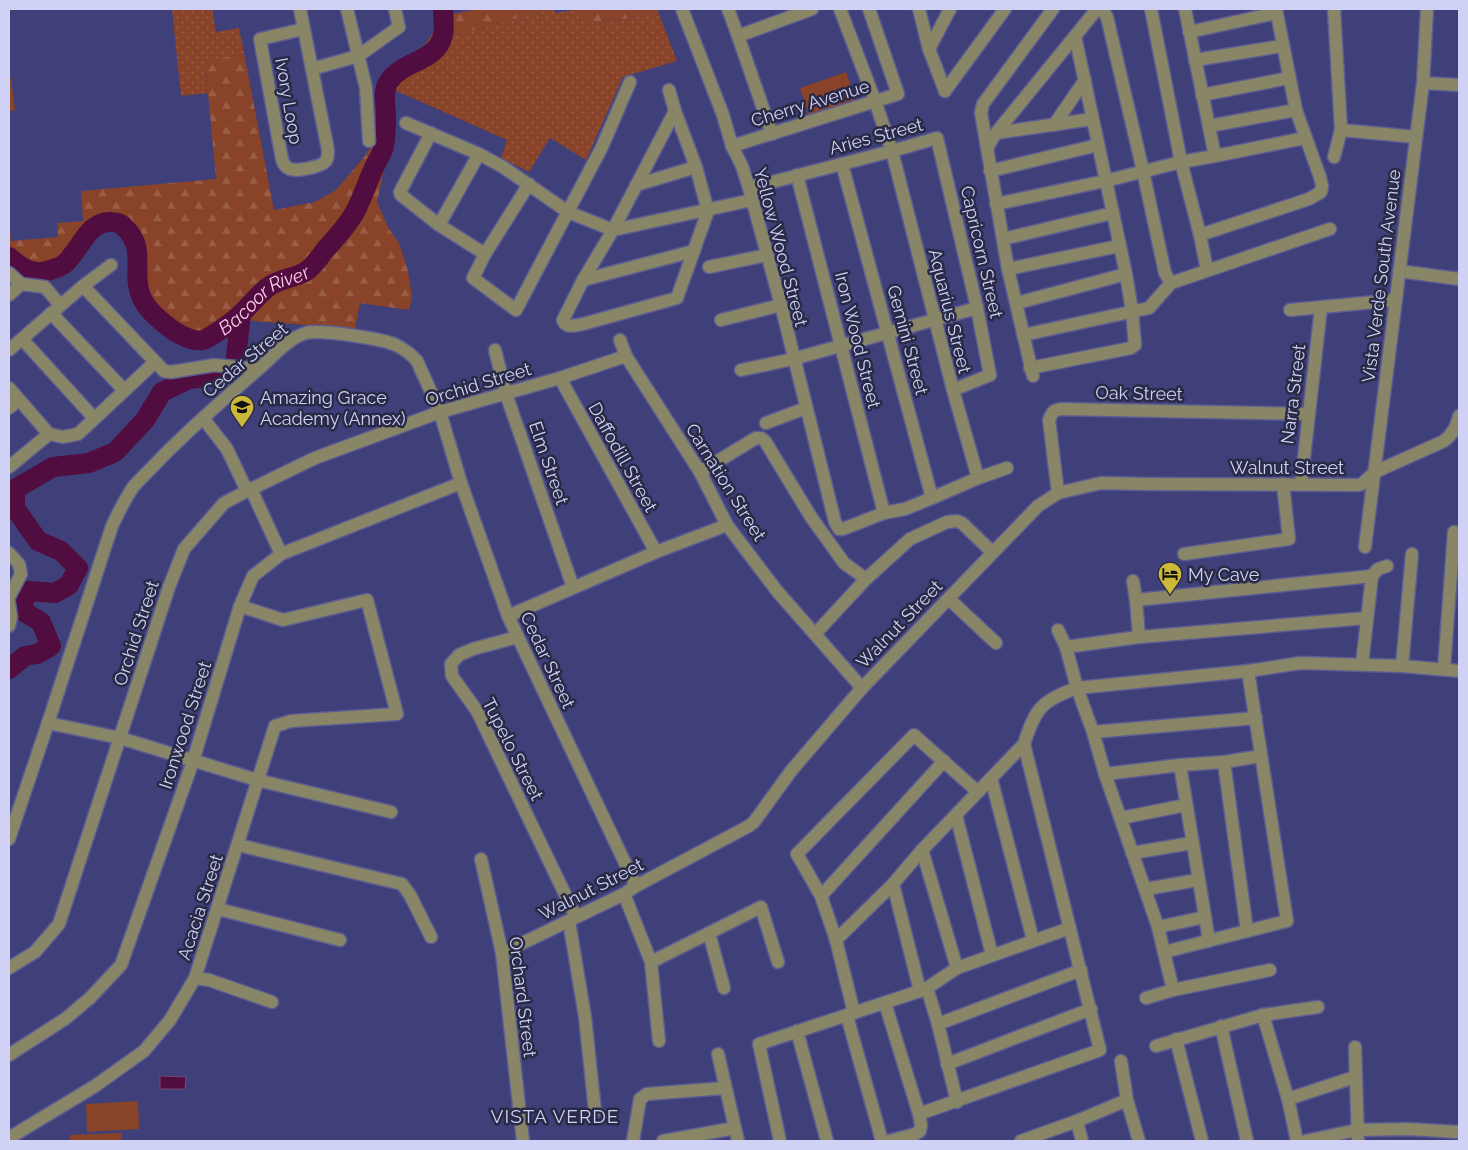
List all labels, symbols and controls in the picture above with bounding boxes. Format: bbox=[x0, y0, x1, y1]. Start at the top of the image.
street label: Ivory Loop bbox=[271, 56, 307, 146]
street label: Cherry Avenue bbox=[748, 75, 872, 131]
street label: Aries Street bbox=[827, 113, 925, 159]
street label: Yellow Wood Street bbox=[750, 165, 812, 329]
street label: Vista Verde South Avenue bbox=[1357, 168, 1405, 384]
street label: Capricorn Street bbox=[957, 184, 1007, 320]
street label: Aquarius Street bbox=[924, 247, 976, 375]
water label: Bacoor River bbox=[214, 260, 315, 339]
street label: Iron Wood Street bbox=[831, 269, 885, 411]
street label: Gemini Street bbox=[883, 283, 933, 397]
street label: Cedar Street bbox=[198, 318, 292, 402]
street label: Narra Street bbox=[1276, 343, 1310, 445]
street label: Orchid Street bbox=[423, 358, 533, 410]
street label: Oak Street bbox=[1095, 382, 1183, 404]
place label: Amazing Grace Academy (Annex) bbox=[260, 387, 406, 429]
school or university icon: Amazing Grace Academy (Annex) bbox=[229, 394, 255, 428]
street label: Daffodill Street bbox=[584, 398, 662, 516]
street label: Elm Street bbox=[525, 418, 573, 508]
street label: Carnation Street bbox=[681, 419, 771, 545]
street label: Walnut Street bbox=[1230, 457, 1344, 478]
hotel icon: My Cave bbox=[1157, 561, 1183, 595]
place label: My Cave bbox=[1188, 564, 1260, 585]
street label: Walnut Street bbox=[852, 576, 946, 672]
street label: Orchid Street bbox=[109, 578, 163, 688]
street label: Cedar Street bbox=[516, 608, 580, 712]
street label: Ironwood Street bbox=[154, 659, 216, 791]
street label: Tupelo Street bbox=[478, 694, 548, 804]
street label: Acacia Street bbox=[173, 852, 227, 962]
street label: Walnut Street bbox=[535, 854, 647, 924]
street label: Orchard Street bbox=[505, 935, 541, 1059]
district label: VISTA VERDE bbox=[491, 1105, 619, 1127]

